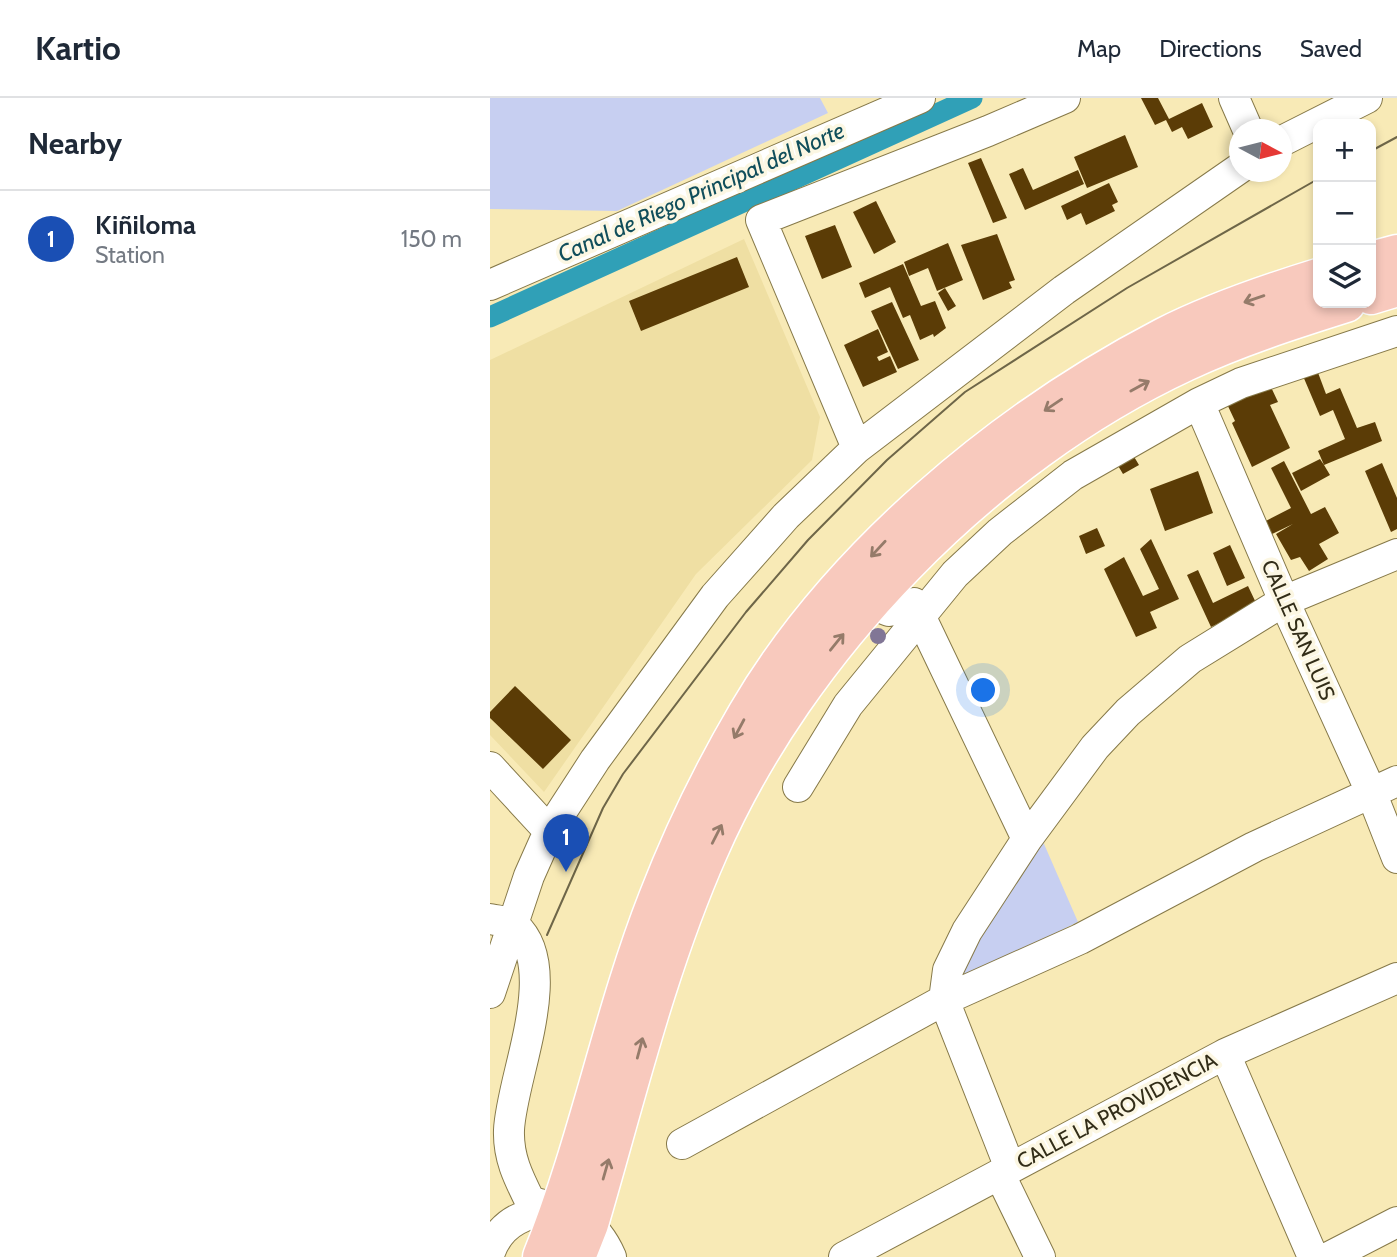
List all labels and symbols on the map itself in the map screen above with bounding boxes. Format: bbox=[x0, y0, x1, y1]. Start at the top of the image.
water label: Canal de Riego Principal del Norte bbox=[553, 116, 849, 268]
north arrow bbox=[1229, 119, 1292, 182]
one-way arrow bbox=[1243, 294, 1265, 306]
one-way arrow bbox=[1129, 379, 1150, 393]
one-way arrow bbox=[1044, 397, 1063, 412]
one-way arrow bbox=[869, 540, 886, 557]
street label: CALLE SAN LUIS bbox=[1256, 556, 1341, 704]
one-way arrow bbox=[829, 633, 845, 651]
your location bbox=[966, 673, 1000, 707]
one-way arrow bbox=[732, 718, 746, 738]
pin: 1 bbox=[543, 814, 589, 872]
one-way arrow bbox=[710, 824, 724, 845]
one-way arrow bbox=[634, 1037, 647, 1059]
street label: CALLE LA PROVIDENCIA bbox=[1012, 1047, 1221, 1174]
one-way arrow bbox=[600, 1158, 613, 1180]

